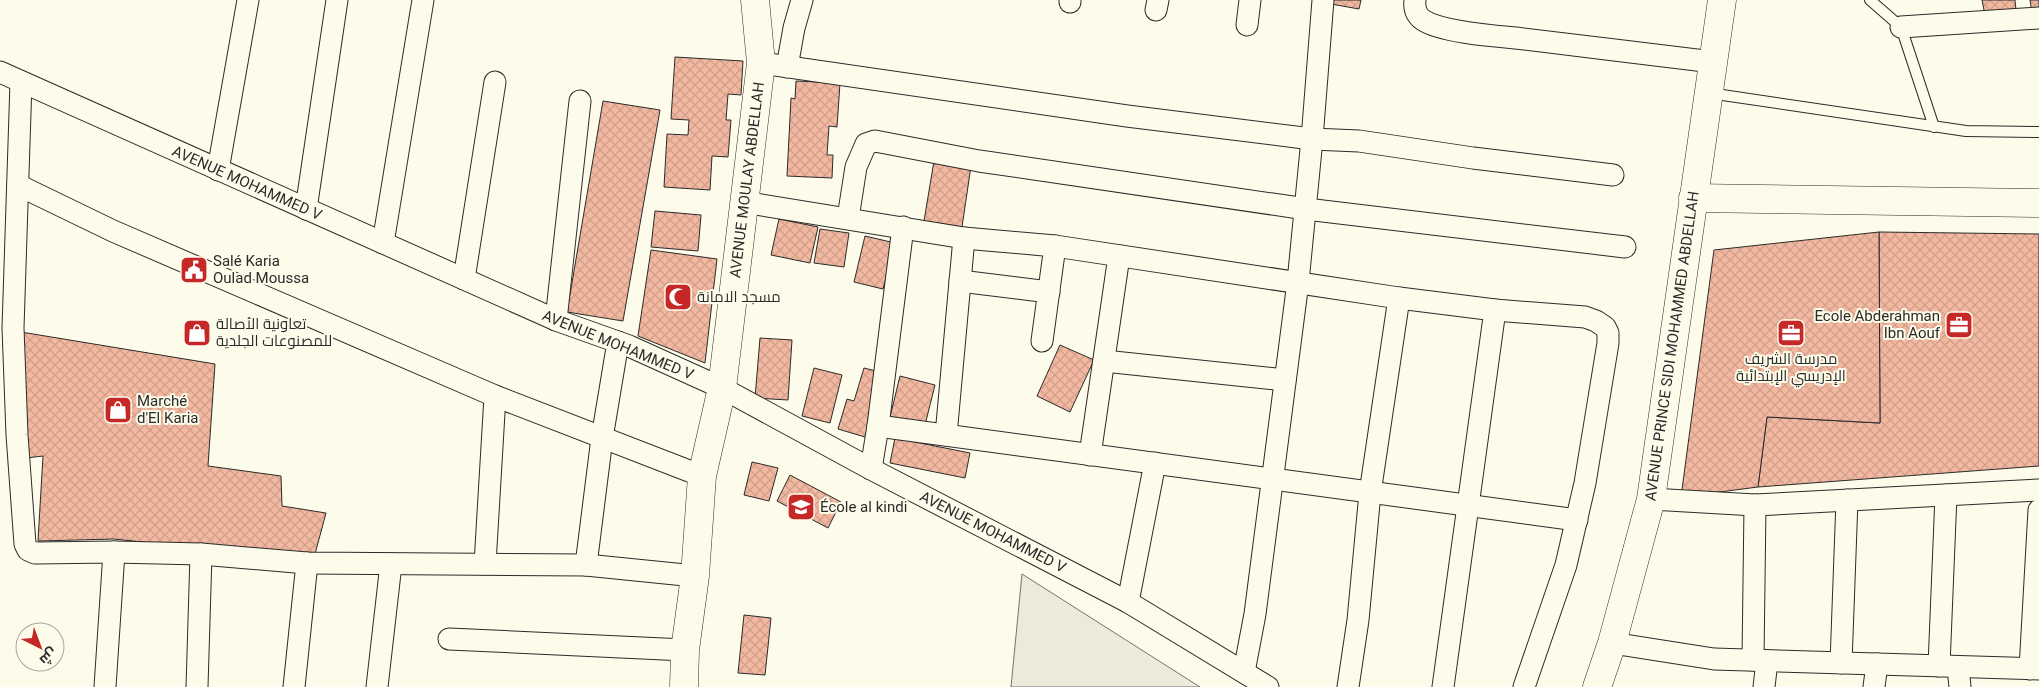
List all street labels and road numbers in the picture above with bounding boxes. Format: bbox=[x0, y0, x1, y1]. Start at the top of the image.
street label: AVENUE MOULAY ABDELLAH bbox=[726, 81, 768, 279]
street label: AVENUE MOHAMMED V bbox=[169, 142, 325, 224]
street label: AVENUE PRINCE SIDI MOHAMMED ABDELLAH bbox=[1641, 190, 1703, 502]
street label: AVENUE MOHAMMED V bbox=[540, 306, 697, 384]
street label: AVENUE MOHAMMED V bbox=[917, 487, 1070, 577]

